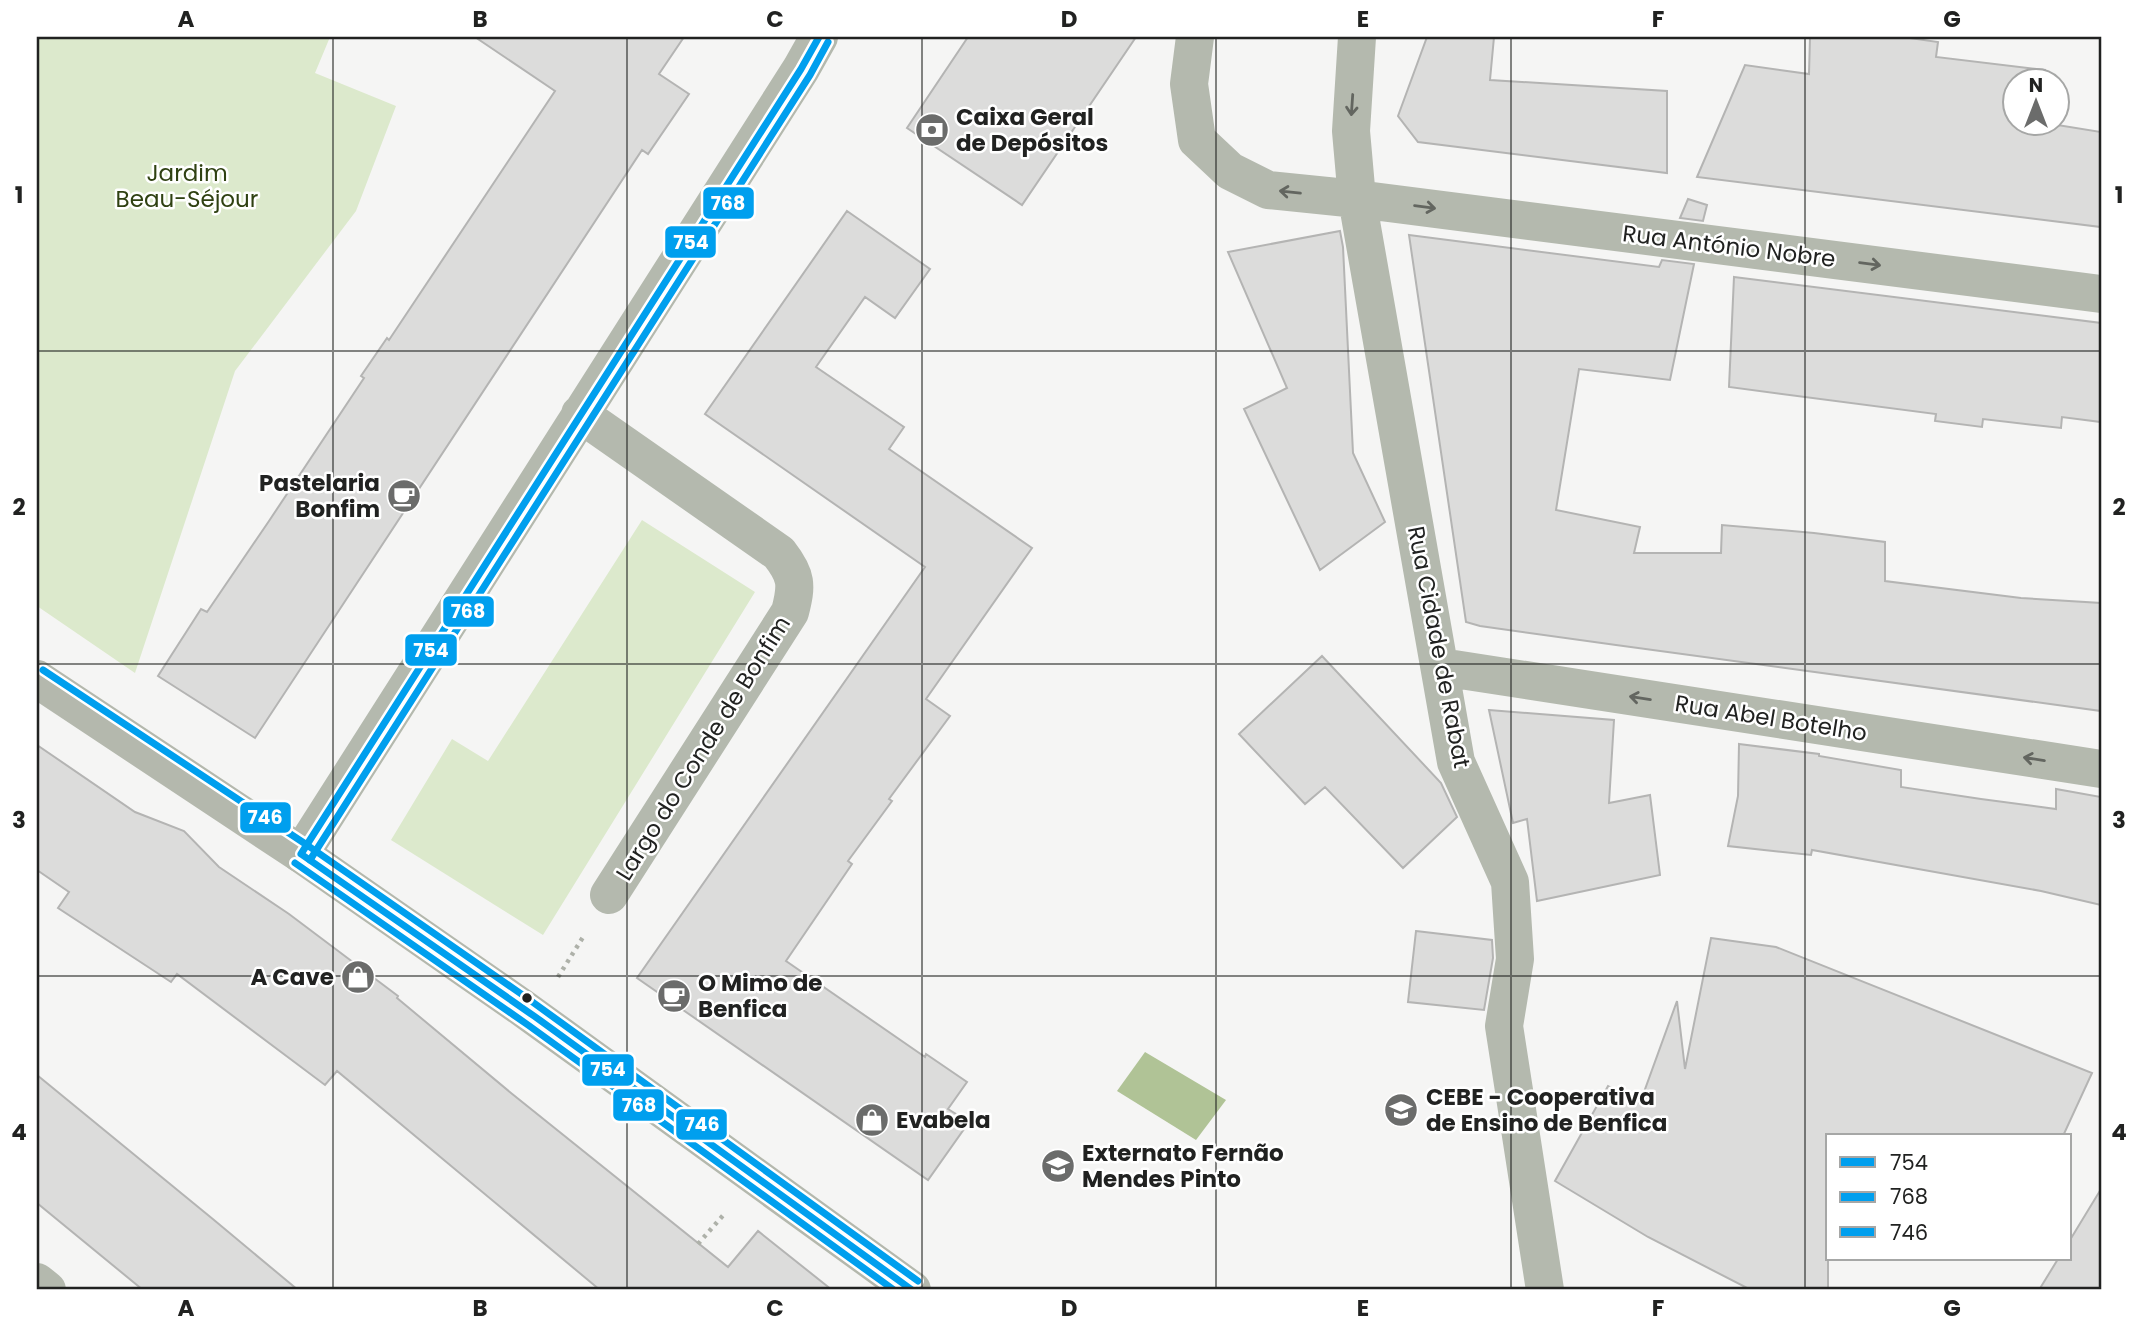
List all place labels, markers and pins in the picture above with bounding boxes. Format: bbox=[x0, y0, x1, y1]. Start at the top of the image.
place label: Caixa Geral de Depósitos bbox=[956, 101, 1108, 159]
bank icon: Caixa Geral de Depósitos bbox=[913, 111, 951, 149]
place label: Pastelaria Bonfim bbox=[259, 467, 380, 525]
cafe icon: Pastelaria Bonfim bbox=[385, 477, 423, 515]
shop icon: A Cave bbox=[339, 958, 377, 996]
place label: A Cave bbox=[250, 961, 334, 993]
place label: O Mimo de Benfica bbox=[698, 967, 823, 1025]
cafe icon: O Mimo de Benfica bbox=[655, 977, 693, 1015]
unlabelled marker bbox=[520, 991, 534, 1005]
place label: CEBE - Cooperativa de Ensino de Benfica bbox=[1426, 1081, 1667, 1139]
school or university icon: CEBE - Cooperativa de Ensino de Benfica bbox=[1382, 1091, 1420, 1129]
shop icon: Evabela bbox=[853, 1101, 891, 1139]
place label: Evabela bbox=[896, 1104, 991, 1136]
place label: Externato Fernão Mendes Pinto bbox=[1082, 1137, 1284, 1195]
school or university icon: Externato Fernão Mendes Pinto bbox=[1039, 1147, 1077, 1185]

